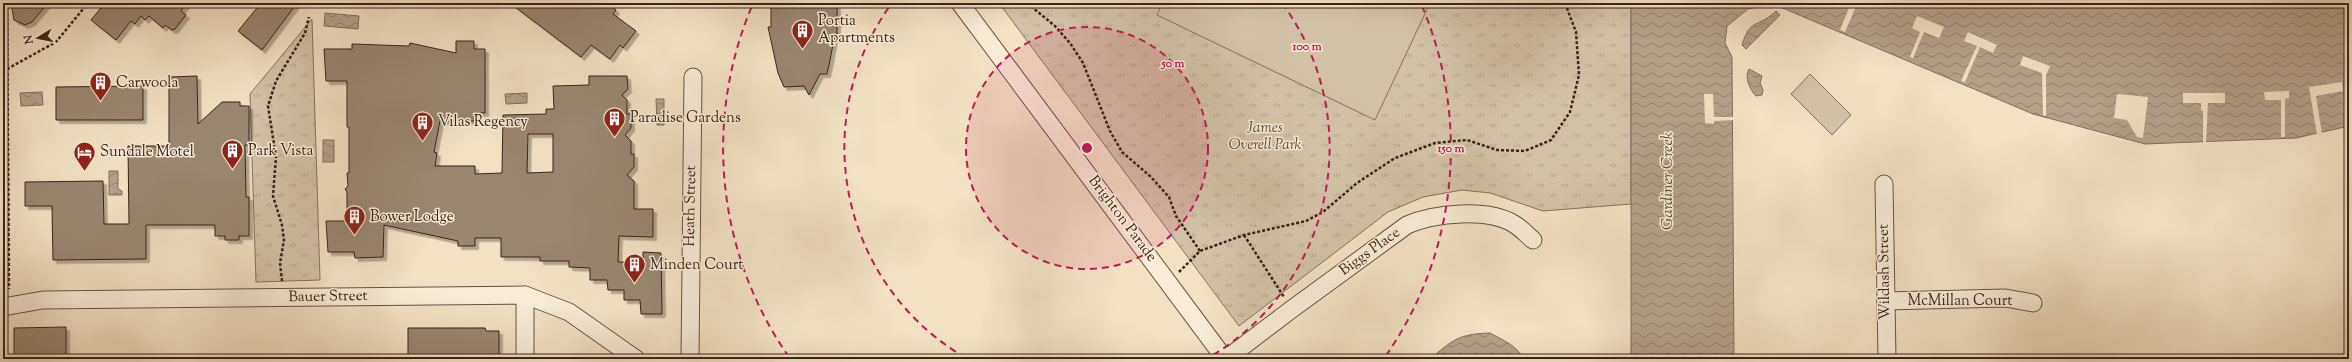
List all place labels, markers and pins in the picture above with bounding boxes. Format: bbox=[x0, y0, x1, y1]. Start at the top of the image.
place label: Portia Apartments bbox=[818, 11, 895, 49]
building icon: Portia Apartments bbox=[789, 17, 815, 50]
building icon: Carwoola bbox=[87, 70, 113, 103]
place label: Carwoola bbox=[116, 73, 179, 94]
building icon: Paradise Gardens bbox=[602, 105, 628, 138]
place label: Paradise Gardens bbox=[630, 108, 741, 129]
building icon: Vilas Regency bbox=[409, 109, 435, 142]
place label: Vilas Regency bbox=[438, 112, 528, 133]
building icon: Park Vista bbox=[220, 138, 246, 171]
hotel icon: Sundale Motel bbox=[72, 139, 98, 172]
place label: Park Vista bbox=[248, 141, 313, 162]
centre of rings bbox=[1080, 141, 1094, 155]
place label: Sundale Motel bbox=[100, 142, 194, 163]
building icon: Bower Lodge bbox=[342, 204, 368, 237]
place label: Bower Lodge bbox=[370, 207, 454, 228]
building icon: Minden Court bbox=[621, 252, 647, 285]
place label: Minden Court bbox=[650, 255, 743, 276]

